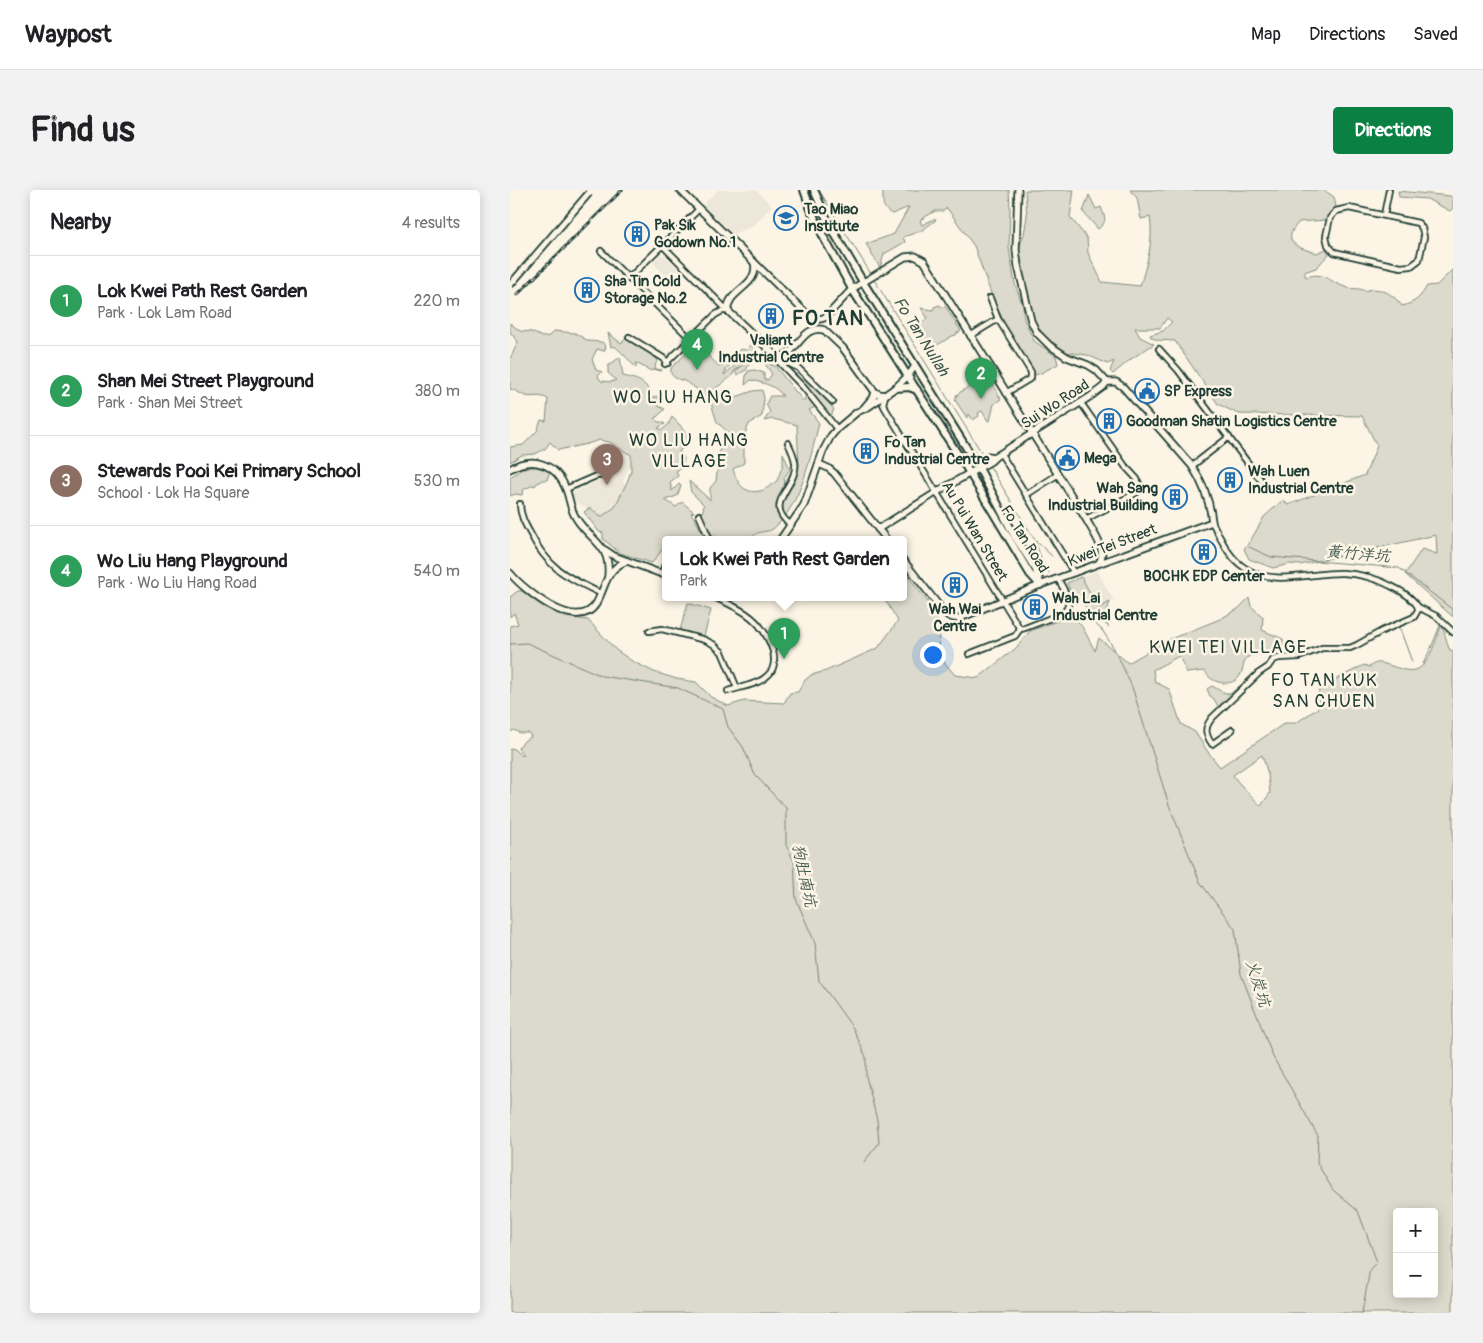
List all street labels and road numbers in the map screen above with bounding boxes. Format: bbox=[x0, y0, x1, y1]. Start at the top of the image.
street label: Sui Wo Road bbox=[1018, 375, 1093, 433]
street label: Au Pui Wan Street bbox=[937, 478, 1012, 586]
street label: Fo Tan Road bbox=[996, 502, 1053, 577]
street label: Kwei Tei Street bbox=[1065, 519, 1160, 571]

